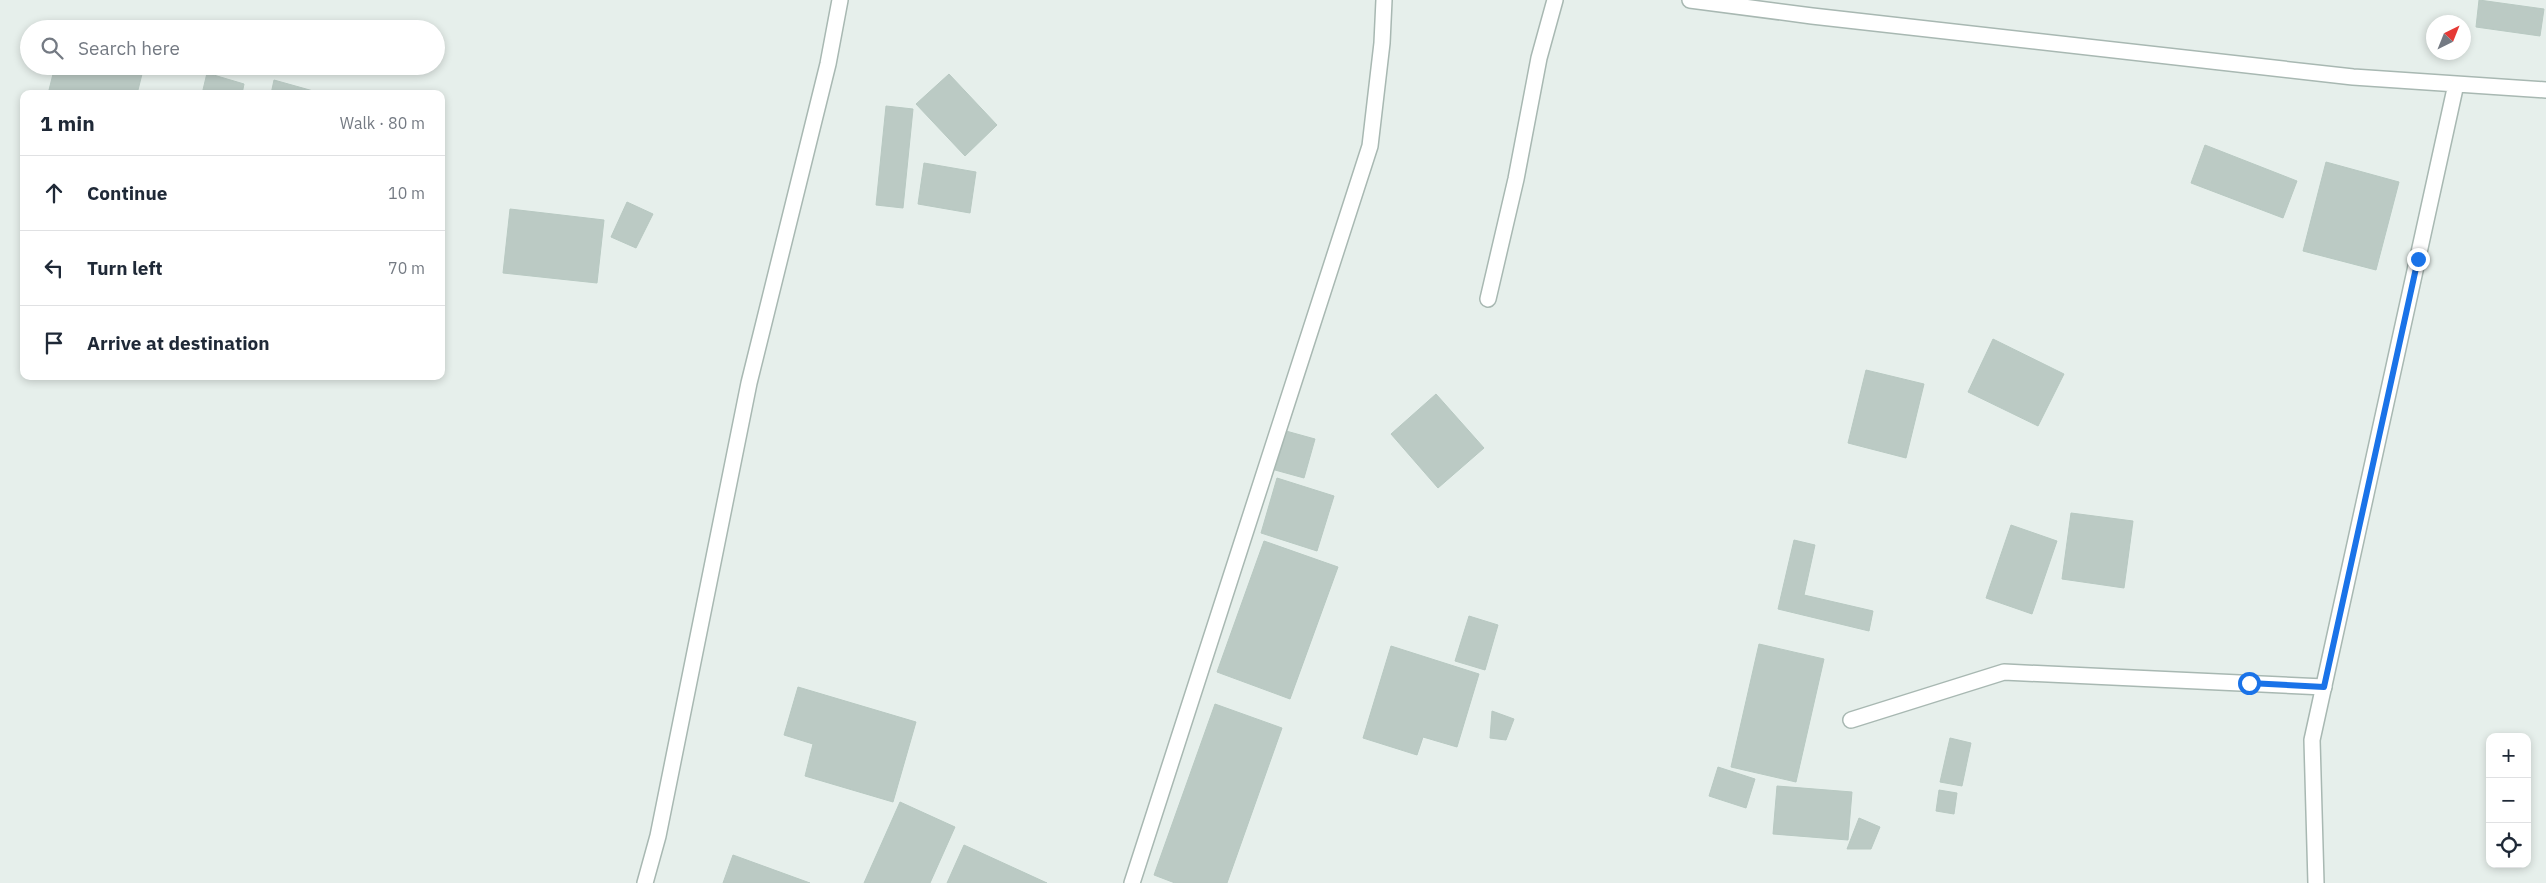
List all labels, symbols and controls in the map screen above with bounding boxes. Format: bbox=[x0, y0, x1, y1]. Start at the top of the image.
north arrow bbox=[2426, 15, 2471, 60]
search box bbox=[20, 20, 445, 75]
icon: search bbox=[38, 34, 66, 62]
text: Search here bbox=[78, 36, 180, 60]
text: 1 min bbox=[40, 109, 95, 137]
text: Walk · 80 m bbox=[340, 113, 425, 133]
icon: ahead bbox=[40, 179, 68, 207]
text: Continue bbox=[87, 181, 167, 205]
text: 10 m bbox=[388, 183, 425, 203]
route end bbox=[2407, 248, 2430, 271]
icon: left bbox=[40, 254, 68, 282]
text: Turn left bbox=[87, 256, 163, 280]
text: 70 m bbox=[388, 258, 425, 278]
icon: arrive bbox=[40, 329, 68, 357]
text: Arrive at destination bbox=[87, 331, 270, 355]
route start bbox=[2238, 672, 2261, 695]
map controls bbox=[2486, 733, 2531, 868]
button: + bbox=[2486, 733, 2531, 778]
button: − bbox=[2486, 778, 2531, 823]
button: locate bbox=[2486, 823, 2531, 868]

